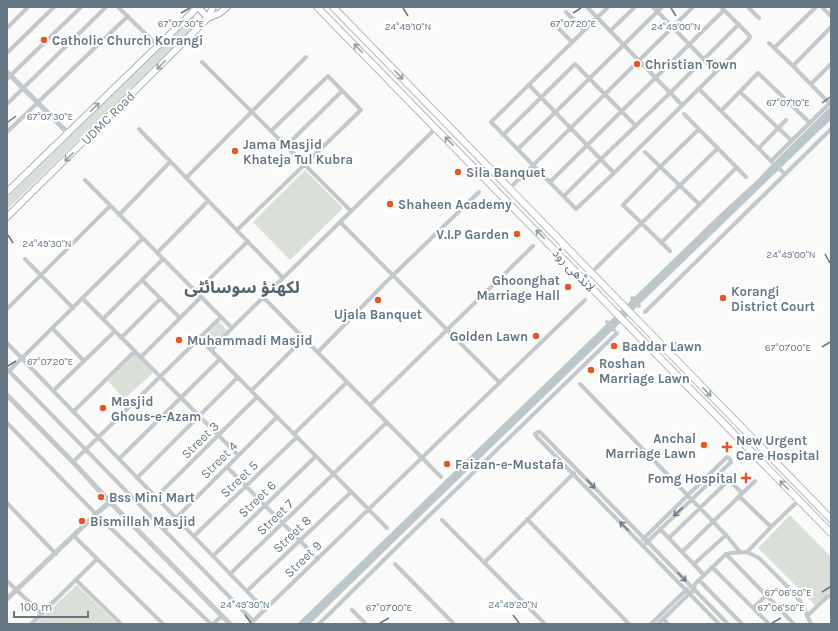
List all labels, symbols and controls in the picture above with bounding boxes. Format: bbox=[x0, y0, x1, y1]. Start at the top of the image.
text: 67°07'30"E bbox=[158, 18, 204, 30]
text: 67°07'20"E bbox=[550, 18, 596, 30]
text: 24°49'10"N bbox=[385, 21, 431, 33]
text: 24°49'00"N bbox=[651, 21, 701, 33]
place label: Catholic Church Korangi bbox=[52, 33, 203, 48]
marker: Catholic Church Korangi bbox=[39, 35, 49, 45]
one-way arrow bbox=[353, 43, 363, 53]
place label: Christian Town bbox=[645, 57, 737, 72]
marker: Christian Town bbox=[632, 59, 642, 69]
one-way arrow bbox=[156, 60, 166, 70]
one-way arrow bbox=[394, 70, 404, 80]
street label: UDMC Road bbox=[78, 88, 138, 148]
text: 67°07'10"E bbox=[766, 97, 810, 109]
one-way arrow bbox=[90, 102, 100, 112]
text: 67°07'30"E bbox=[27, 111, 73, 123]
one-way arrow bbox=[444, 136, 454, 146]
place label: Jama Masjid Khateja Tul Kubra bbox=[243, 137, 353, 167]
marker: Jama Masjid Khateja Tul Kubra bbox=[230, 146, 240, 156]
one-way arrow bbox=[64, 152, 74, 162]
place label: Sila Banquet bbox=[466, 165, 546, 181]
marker: Sila Banquet bbox=[453, 167, 463, 177]
place label: Shaheen Academy bbox=[398, 197, 512, 212]
marker: Shaheen Academy bbox=[385, 199, 395, 209]
place label: V.I.P Garden bbox=[436, 227, 509, 242]
marker: V.I.P Garden bbox=[512, 229, 522, 239]
one-way arrow bbox=[535, 229, 545, 239]
text: 24°49'30"N bbox=[22, 238, 72, 250]
street label: لانڈھی روڈ bbox=[549, 245, 598, 296]
text: 24°49'00"N bbox=[766, 249, 816, 261]
place label: Ghoonghat Marriage Hall bbox=[477, 273, 560, 303]
district label: لکھنؤ سوسائٹی bbox=[184, 277, 300, 297]
marker: Ghoonghat Marriage Hall bbox=[563, 282, 573, 292]
place label: Korangi District Court bbox=[731, 284, 815, 314]
marker: Korangi District Court bbox=[718, 293, 728, 303]
marker: Ujala Banquet bbox=[373, 295, 383, 305]
place label: Ujala Banquet bbox=[334, 307, 422, 323]
place label: Golden Lawn bbox=[450, 329, 528, 344]
marker: Golden Lawn bbox=[531, 331, 541, 341]
place label: Muhammadi Masjid bbox=[187, 333, 312, 348]
marker: Muhammadi Masjid bbox=[174, 335, 184, 345]
place label: Baddar Lawn bbox=[622, 339, 702, 354]
marker: Baddar Lawn bbox=[609, 341, 619, 351]
text: 67°07'00"E bbox=[765, 342, 811, 354]
text: 67°07'20"E bbox=[27, 356, 73, 368]
place label: Roshan Marriage Lawn bbox=[599, 356, 690, 386]
marker: Roshan Marriage Lawn bbox=[586, 365, 596, 375]
one-way arrow bbox=[702, 387, 712, 397]
place label: Masjid Ghous-e-Azam bbox=[111, 394, 201, 424]
marker: Masjid Ghous-e-Azam bbox=[98, 403, 108, 413]
street label: Street 3 bbox=[178, 418, 222, 462]
place label: Anchal Marriage Lawn bbox=[605, 431, 696, 461]
place label: New Urgent Care Hospital bbox=[736, 433, 819, 463]
street label: Street 4 bbox=[197, 438, 241, 482]
marker: Anchal Marriage Lawn bbox=[699, 440, 709, 450]
marker: New Urgent Care Hospital bbox=[721, 441, 733, 453]
place label: Faizan-e-Mustafa bbox=[455, 457, 564, 472]
street label: Street 5 bbox=[217, 458, 261, 500]
marker: Faizan-e-Mustafa bbox=[442, 459, 452, 469]
place label: Fomg Hospital bbox=[647, 471, 737, 486]
marker: Fomg Hospital bbox=[740, 472, 752, 484]
street label: Street 6 bbox=[235, 478, 279, 520]
one-way arrow bbox=[586, 479, 596, 489]
one-way arrow bbox=[779, 480, 789, 490]
place label: Bss Mini Mart bbox=[109, 490, 195, 505]
marker: Bss Mini Mart bbox=[96, 492, 106, 502]
street label: Street 7 bbox=[254, 496, 296, 538]
one-way arrow bbox=[673, 508, 683, 517]
street label: Street 8 bbox=[270, 512, 314, 556]
place label: Bismillah Masjid bbox=[90, 514, 196, 529]
marker: Bismillah Masjid bbox=[77, 516, 87, 526]
one-way arrow bbox=[619, 521, 629, 531]
street label: Street 9 bbox=[281, 538, 325, 580]
one-way arrow bbox=[677, 572, 687, 582]
text: 67°06'50"E bbox=[764, 587, 812, 599]
scale bar bbox=[14, 593, 88, 619]
text: 24°49'30"N bbox=[220, 599, 270, 611]
text: 24°49'20"N bbox=[488, 599, 538, 611]
text: 100 m bbox=[20, 600, 52, 614]
text: 67°07'00"E bbox=[366, 602, 412, 614]
text: 67°06'50"E bbox=[757, 602, 805, 614]

